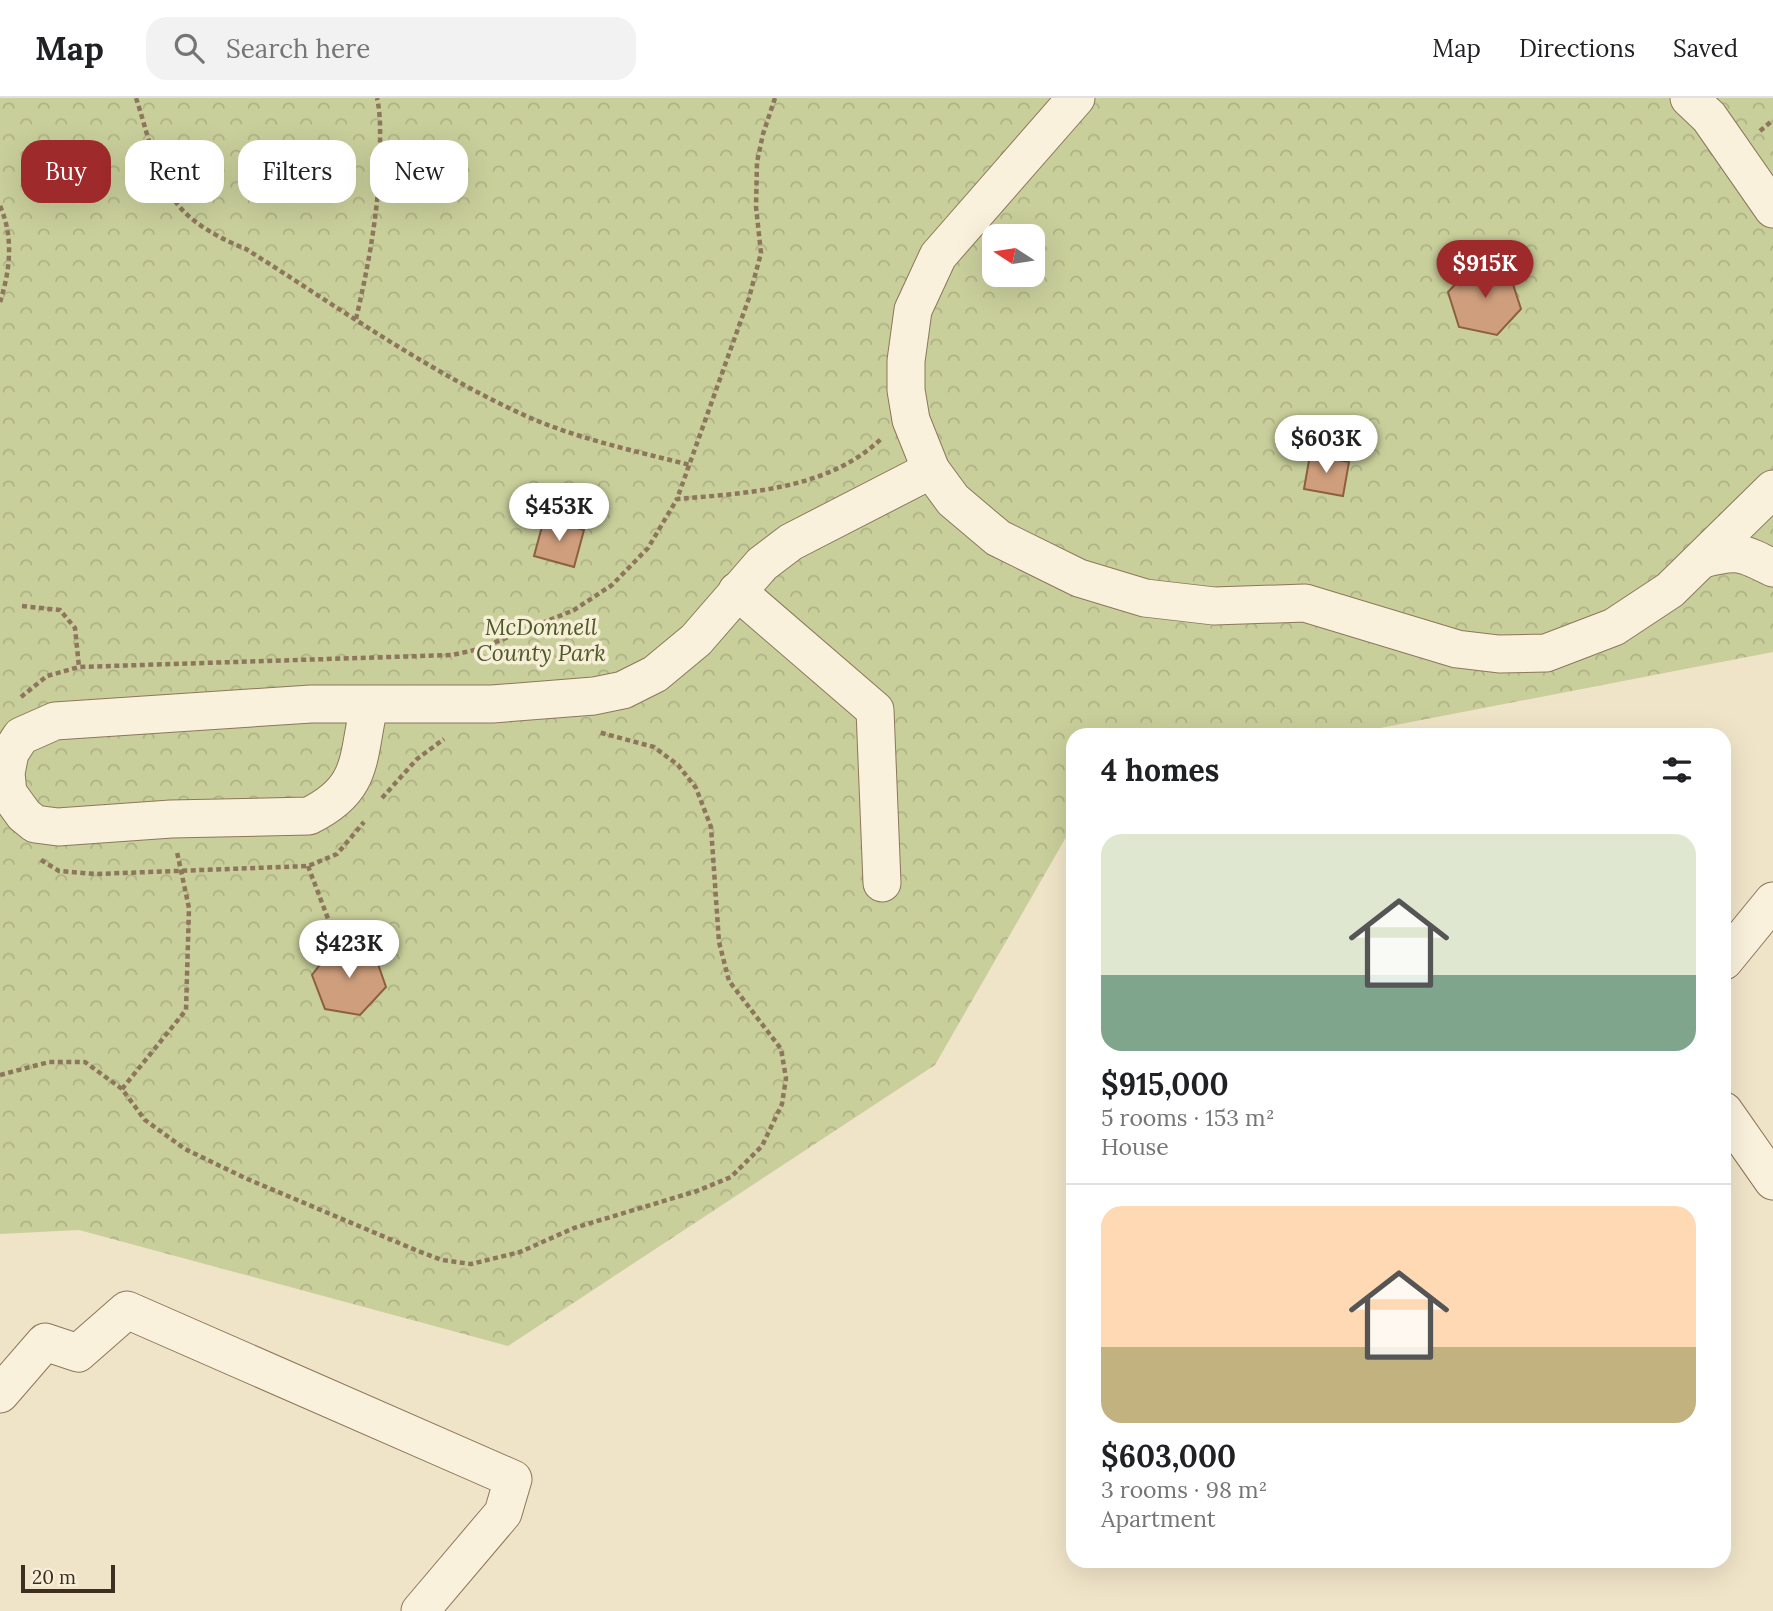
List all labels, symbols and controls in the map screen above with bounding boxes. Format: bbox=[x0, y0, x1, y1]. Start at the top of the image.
search box bbox=[146, 17, 636, 80]
text: Map bbox=[35, 27, 104, 69]
icon: search bbox=[170, 29, 208, 67]
text: Search here bbox=[226, 32, 370, 65]
text: Map bbox=[1432, 33, 1481, 64]
text: Directions bbox=[1519, 33, 1635, 64]
text: Saved bbox=[1673, 33, 1738, 64]
chip: Buy bbox=[21, 140, 111, 203]
chip: Rent bbox=[125, 140, 224, 203]
chip: Filters bbox=[238, 140, 356, 203]
chip: New bbox=[370, 140, 468, 203]
north arrow bbox=[982, 224, 1045, 287]
map controls bbox=[982, 224, 1045, 287]
pin: $915K bbox=[1436, 240, 1534, 300]
text: $915K bbox=[1453, 248, 1517, 277]
pin: $603K bbox=[1277, 416, 1375, 475]
text: $603K bbox=[1291, 423, 1361, 452]
pin: $453K bbox=[510, 484, 608, 543]
text: $453K bbox=[525, 491, 593, 520]
park label: McDonnell County Park bbox=[476, 612, 606, 667]
text: 4 homes bbox=[1101, 751, 1219, 789]
icon: filters bbox=[1658, 751, 1696, 789]
icon: home bbox=[1336, 880, 1462, 1006]
pin: $423K bbox=[300, 920, 398, 980]
text: $423K bbox=[315, 928, 383, 957]
text: $915,000 bbox=[1101, 1065, 1229, 1103]
text: 5 rooms · 153 m² bbox=[1101, 1103, 1275, 1132]
text: House bbox=[1101, 1132, 1169, 1161]
icon: home bbox=[1336, 1252, 1462, 1378]
text: $603,000 bbox=[1101, 1437, 1236, 1475]
text: 3 rooms · 98 m² bbox=[1101, 1475, 1267, 1504]
text: Apartment bbox=[1101, 1504, 1216, 1533]
scale bar bbox=[21, 1562, 116, 1594]
text: 20 m bbox=[32, 1565, 76, 1589]

